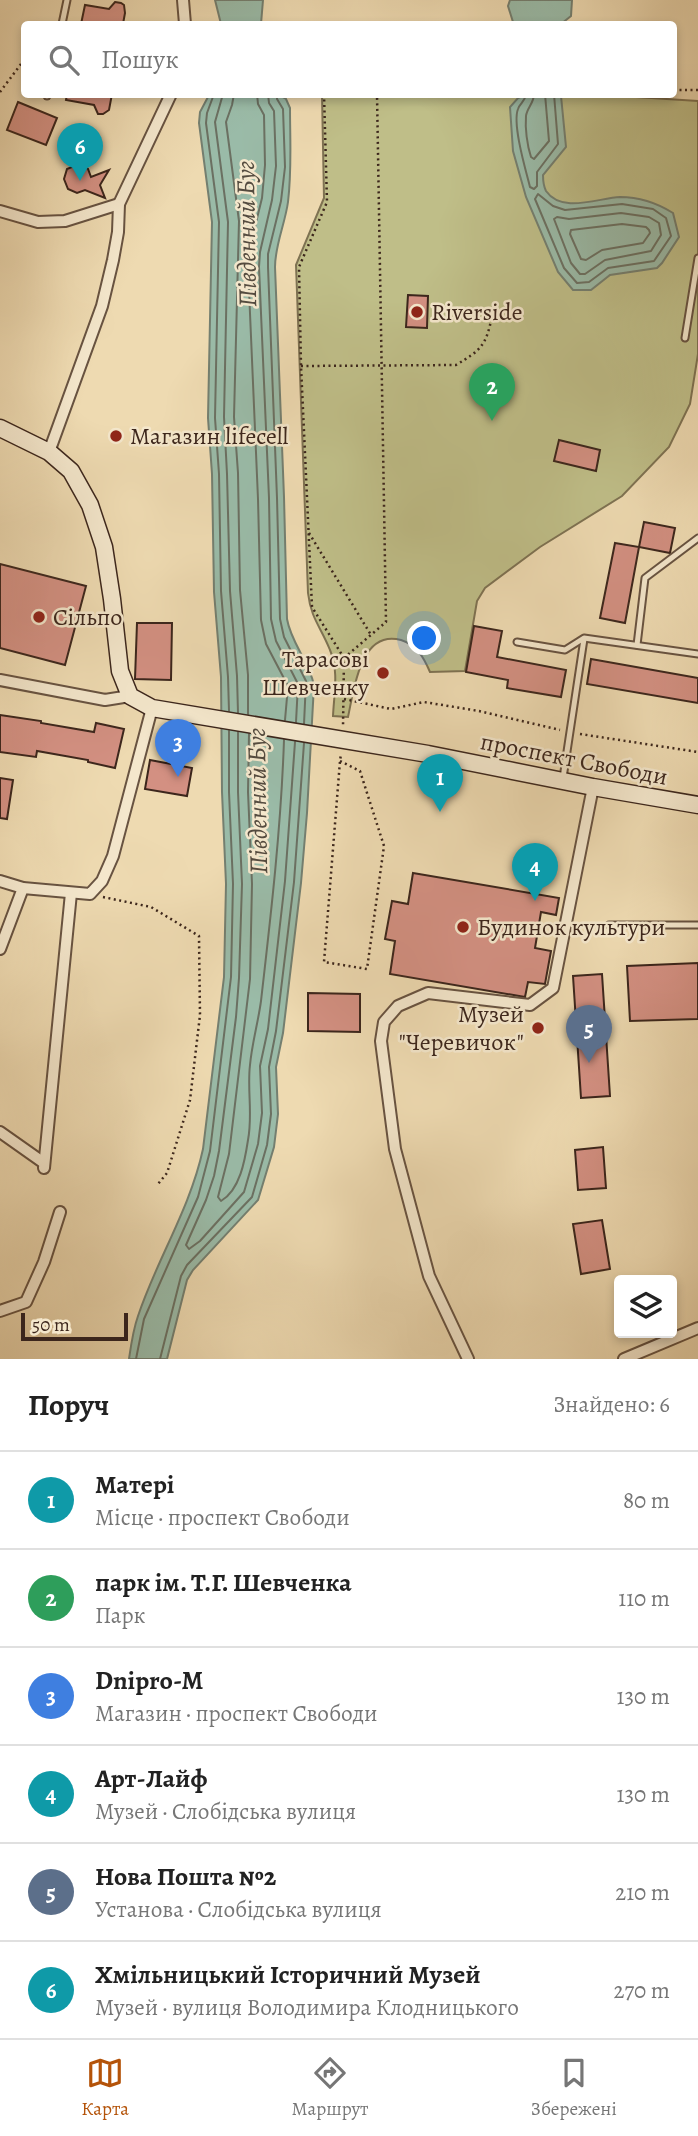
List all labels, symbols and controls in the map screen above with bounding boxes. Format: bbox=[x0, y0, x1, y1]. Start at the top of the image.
search box bbox=[21, 21, 677, 98]
icon: search bbox=[45, 41, 83, 79]
text: Пошук bbox=[101, 42, 179, 77]
pin: 6 bbox=[57, 123, 103, 181]
water label: Південний Буг bbox=[228, 160, 265, 307]
place label: Riverside bbox=[431, 296, 523, 328]
marker: Riverside bbox=[409, 304, 425, 320]
pin: 2 bbox=[469, 363, 515, 421]
place label: Магазин lifecell bbox=[130, 420, 289, 452]
marker: Магазин lifecell bbox=[108, 428, 124, 444]
place label: Сільпо bbox=[53, 601, 123, 633]
marker: Сільпо bbox=[31, 609, 47, 625]
your location bbox=[407, 621, 441, 655]
place label: Тарасові Шевченку bbox=[262, 643, 369, 703]
marker: Тарасові Шевченку bbox=[375, 665, 391, 681]
pin: 3 bbox=[155, 719, 201, 777]
street label: проспект Свободи bbox=[478, 725, 670, 793]
water label: Південний Буг bbox=[239, 727, 276, 874]
pin: 1 bbox=[417, 754, 463, 812]
pin: 4 bbox=[512, 843, 558, 901]
place label: Будинок культури bbox=[477, 911, 665, 943]
marker: Будинок культури bbox=[455, 919, 471, 935]
place label: Музей "Черевичок" bbox=[399, 998, 524, 1058]
pin: 5 bbox=[566, 1005, 612, 1063]
marker: Музей "Черевичок" bbox=[530, 1020, 546, 1036]
map controls bbox=[614, 1275, 677, 1338]
button: layers bbox=[614, 1275, 677, 1338]
scale bar bbox=[21, 1310, 128, 1342]
text: 50 m bbox=[32, 1312, 70, 1338]
text: Поруч bbox=[28, 1385, 109, 1425]
text: Знайдено: 6 bbox=[553, 1389, 670, 1420]
text: Матері bbox=[95, 1467, 174, 1502]
text: 1 bbox=[47, 1485, 55, 1516]
text: 80 m bbox=[623, 1485, 670, 1516]
text: Місце · проспект Свободи bbox=[95, 1502, 350, 1533]
text: парк ім. Т.Г. Шевченка bbox=[95, 1565, 352, 1600]
text: 2 bbox=[45, 1583, 57, 1614]
text: 110 m bbox=[618, 1583, 670, 1614]
text: Парк bbox=[95, 1600, 146, 1631]
text: Dnipro-M bbox=[95, 1663, 203, 1698]
text: 3 bbox=[46, 1681, 56, 1712]
text: 130 m bbox=[617, 1681, 670, 1712]
text: Магазин · проспект Свободи bbox=[95, 1698, 377, 1729]
text: Арт-Лайф bbox=[95, 1761, 207, 1796]
text: 4 bbox=[46, 1779, 56, 1810]
text: 130 m bbox=[617, 1779, 670, 1810]
text: Музей · Слобідська вулиця bbox=[95, 1796, 356, 1827]
text: Нова Пошта №2 bbox=[95, 1859, 276, 1894]
text: 5 bbox=[46, 1877, 56, 1908]
text: 210 m bbox=[615, 1877, 670, 1908]
text: Установа · Слобідська вулиця bbox=[95, 1894, 382, 1925]
text: Хмільницький Історичний Музей bbox=[95, 1957, 481, 1992]
text: 6 bbox=[46, 1975, 56, 2006]
text: 270 m bbox=[613, 1975, 670, 2006]
text: Музей · вулиця Володимира Клодницького bbox=[95, 1992, 519, 2023]
tab: Карта bbox=[81, 2054, 129, 2122]
tab: Маршрут bbox=[292, 2054, 368, 2122]
tab: Збережені bbox=[531, 2054, 617, 2122]

